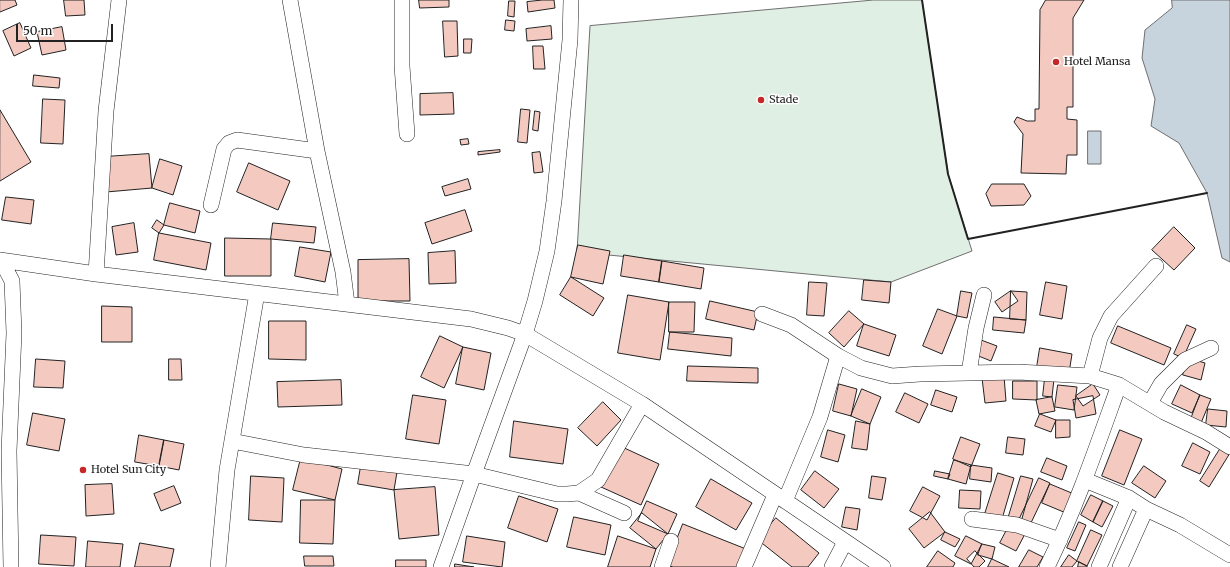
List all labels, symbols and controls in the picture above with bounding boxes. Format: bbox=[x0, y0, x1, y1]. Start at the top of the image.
scale bar bbox=[18, 16, 115, 42]
text: 50 m bbox=[23, 23, 52, 38]
place label: Hotel Mansa bbox=[1064, 55, 1130, 69]
marker: Hotel Mansa bbox=[1051, 57, 1061, 67]
place label: Stade bbox=[769, 93, 798, 107]
marker: Stade bbox=[756, 95, 766, 105]
place label: Hotel Sun City bbox=[91, 463, 166, 477]
marker: Hotel Sun City bbox=[78, 465, 88, 475]

